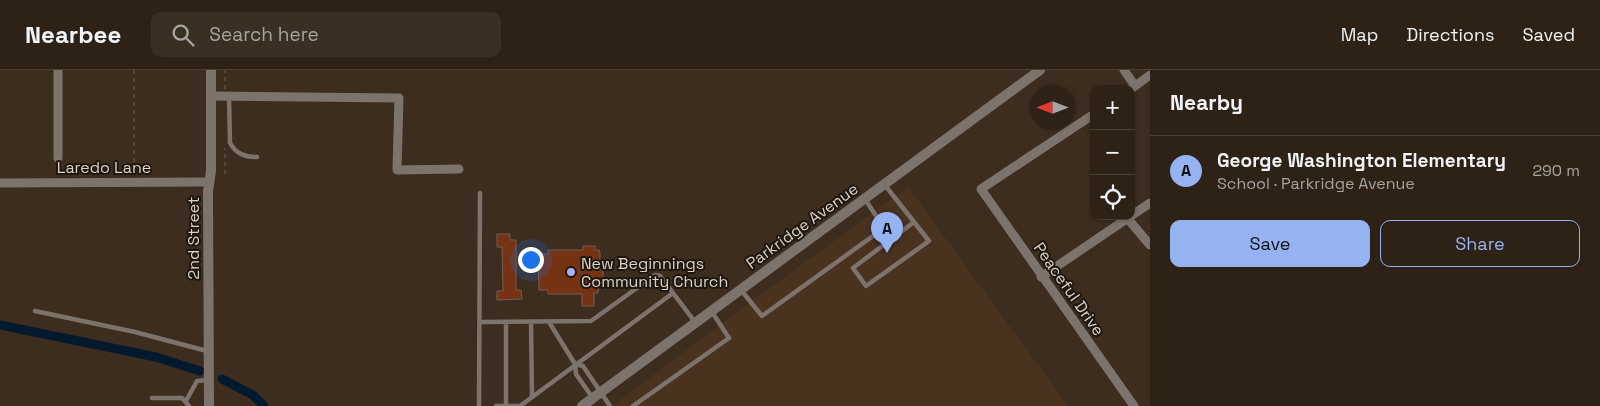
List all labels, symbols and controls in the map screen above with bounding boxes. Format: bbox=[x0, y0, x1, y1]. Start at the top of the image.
search box bbox=[151, 12, 501, 57]
text: Nearbee bbox=[25, 19, 121, 50]
icon: search bbox=[169, 21, 197, 49]
text: Search here bbox=[209, 22, 319, 47]
text: Map bbox=[1341, 23, 1378, 46]
text: Directions bbox=[1406, 23, 1495, 46]
text: Saved bbox=[1523, 23, 1575, 46]
north arrow bbox=[1030, 85, 1075, 130]
map controls bbox=[1090, 85, 1135, 220]
button: + bbox=[1090, 85, 1135, 130]
text: Nearby bbox=[1170, 89, 1243, 116]
button: − bbox=[1090, 130, 1135, 175]
text: George Washington Elementary bbox=[1217, 148, 1506, 173]
street label: Laredo Lane bbox=[57, 157, 151, 178]
text: A bbox=[1181, 160, 1191, 181]
text: 290 m bbox=[1532, 160, 1580, 181]
text: School · Parkridge Avenue bbox=[1217, 173, 1415, 194]
button: locate bbox=[1090, 175, 1135, 220]
street label: Parkridge Avenue bbox=[742, 178, 862, 274]
street label: 2nd Street bbox=[183, 197, 204, 279]
pin: A bbox=[871, 212, 903, 253]
button: Save bbox=[1170, 220, 1370, 267]
button: Share bbox=[1380, 220, 1580, 267]
street label: Peaceful Drive bbox=[1029, 238, 1109, 340]
your location bbox=[518, 247, 544, 273]
place label: New Beginnings Community Church bbox=[581, 253, 728, 292]
marker: New Beginnings Community Church bbox=[565, 266, 577, 278]

